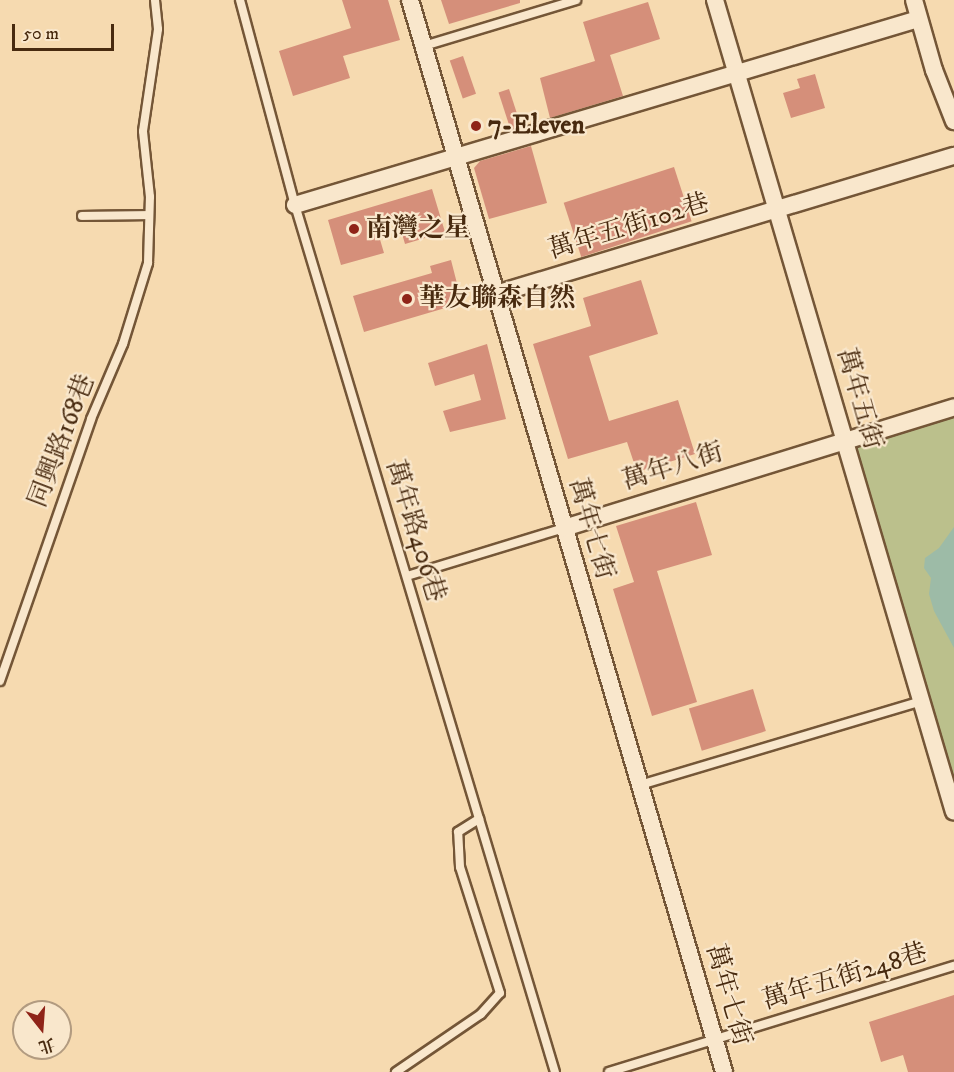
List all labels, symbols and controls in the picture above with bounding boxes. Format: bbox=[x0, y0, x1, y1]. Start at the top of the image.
scale bar bbox=[15, 12, 117, 50]
text: 50 m bbox=[23, 23, 59, 45]
place label: 7-Eleven bbox=[488, 110, 585, 142]
marker: 7-Eleven bbox=[469, 119, 483, 133]
street label: 萬年五街102巷 bbox=[545, 188, 713, 266]
place label: 南灣之星 bbox=[366, 213, 470, 245]
marker: 南灣之星 bbox=[347, 222, 361, 236]
place label: 華友聯森自然 bbox=[419, 283, 575, 315]
marker: 華友聯森自然 bbox=[400, 292, 414, 306]
street label: 萬年五街 bbox=[830, 345, 888, 453]
street label: 同興路168巷 bbox=[22, 370, 102, 512]
street label: 萬年八街 bbox=[619, 437, 727, 497]
street label: 萬年路406巷 bbox=[379, 456, 451, 606]
street label: 萬年七街 bbox=[562, 475, 620, 583]
street label: 萬年五街248巷 bbox=[759, 937, 931, 1017]
street label: 萬年七街 bbox=[699, 941, 757, 1049]
north arrow bbox=[12, 1000, 72, 1060]
text: 北 bbox=[36, 1033, 57, 1057]

